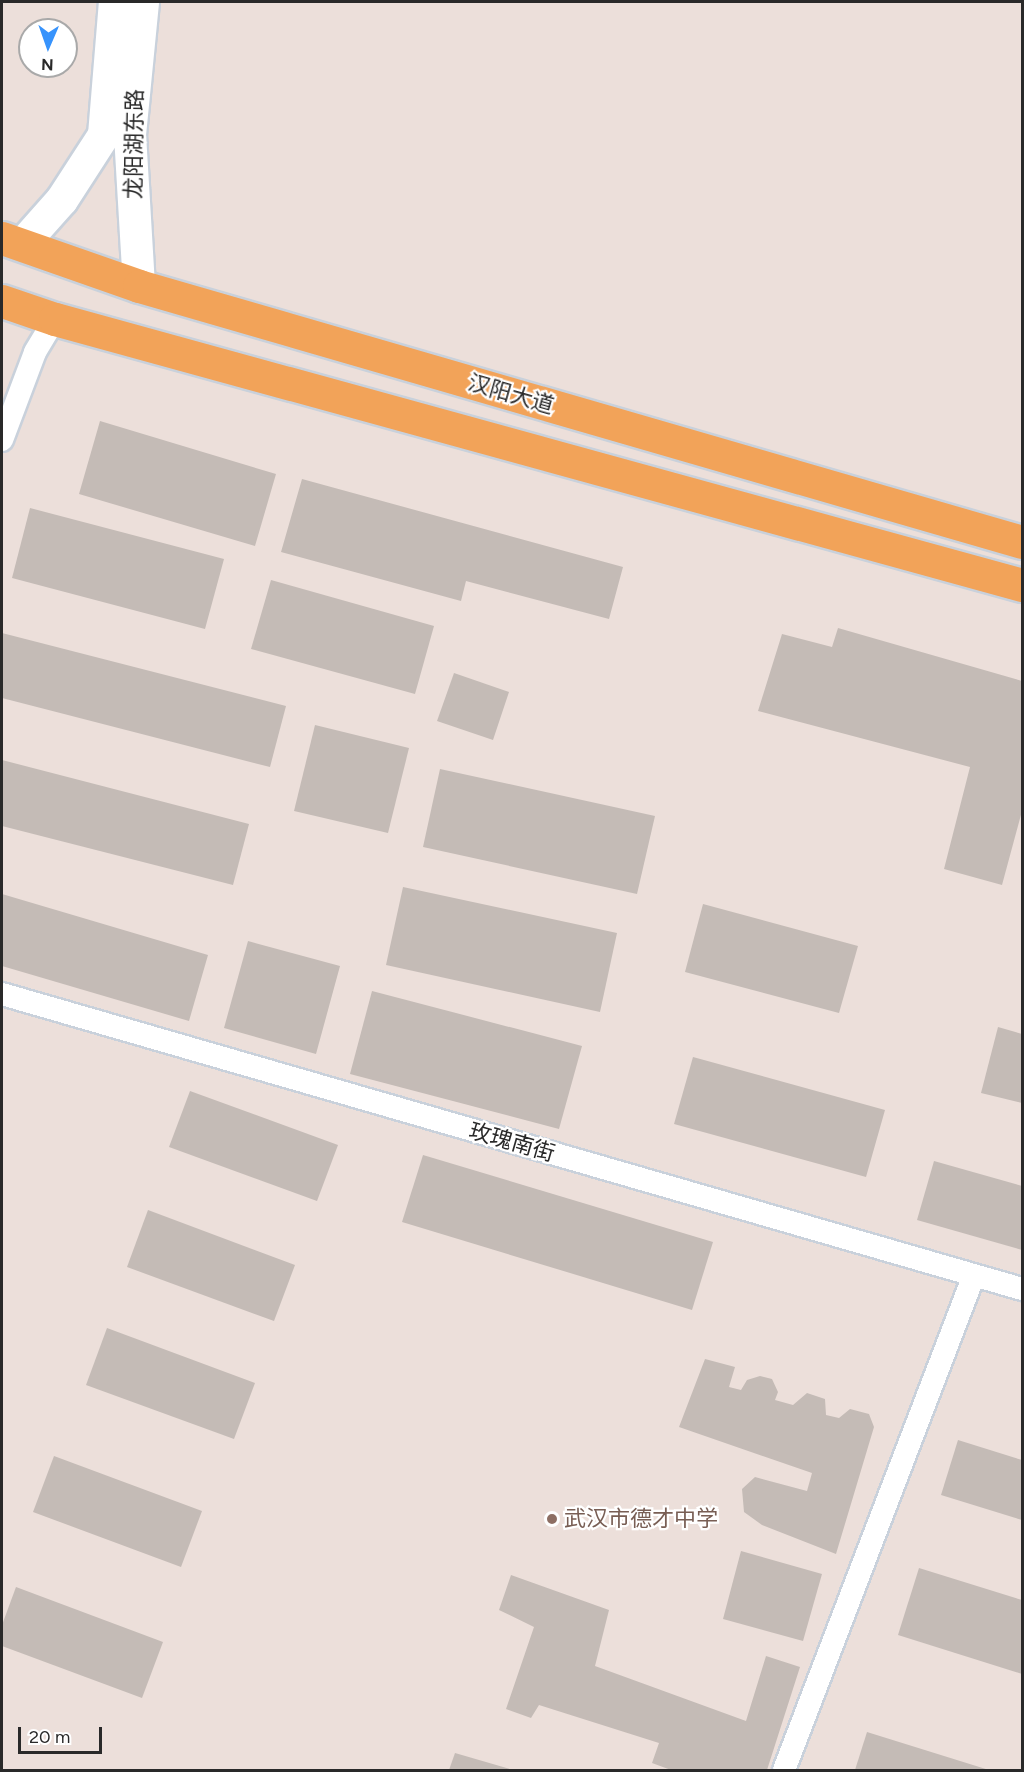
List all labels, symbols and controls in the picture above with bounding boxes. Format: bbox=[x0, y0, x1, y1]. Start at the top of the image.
north arrow bbox=[18, 18, 78, 78]
text: N bbox=[41, 55, 54, 74]
street label: 龙阳湖东路 bbox=[120, 89, 148, 199]
street label: 汉阳大道 bbox=[465, 369, 557, 419]
street label: 玫瑰南街 bbox=[466, 1117, 558, 1167]
place label: 武汉市德才中学 bbox=[564, 1506, 718, 1532]
marker: 武汉市德才中学 bbox=[545, 1512, 559, 1526]
scale bar bbox=[21, 1715, 105, 1753]
text: 20 m bbox=[29, 1726, 70, 1748]

